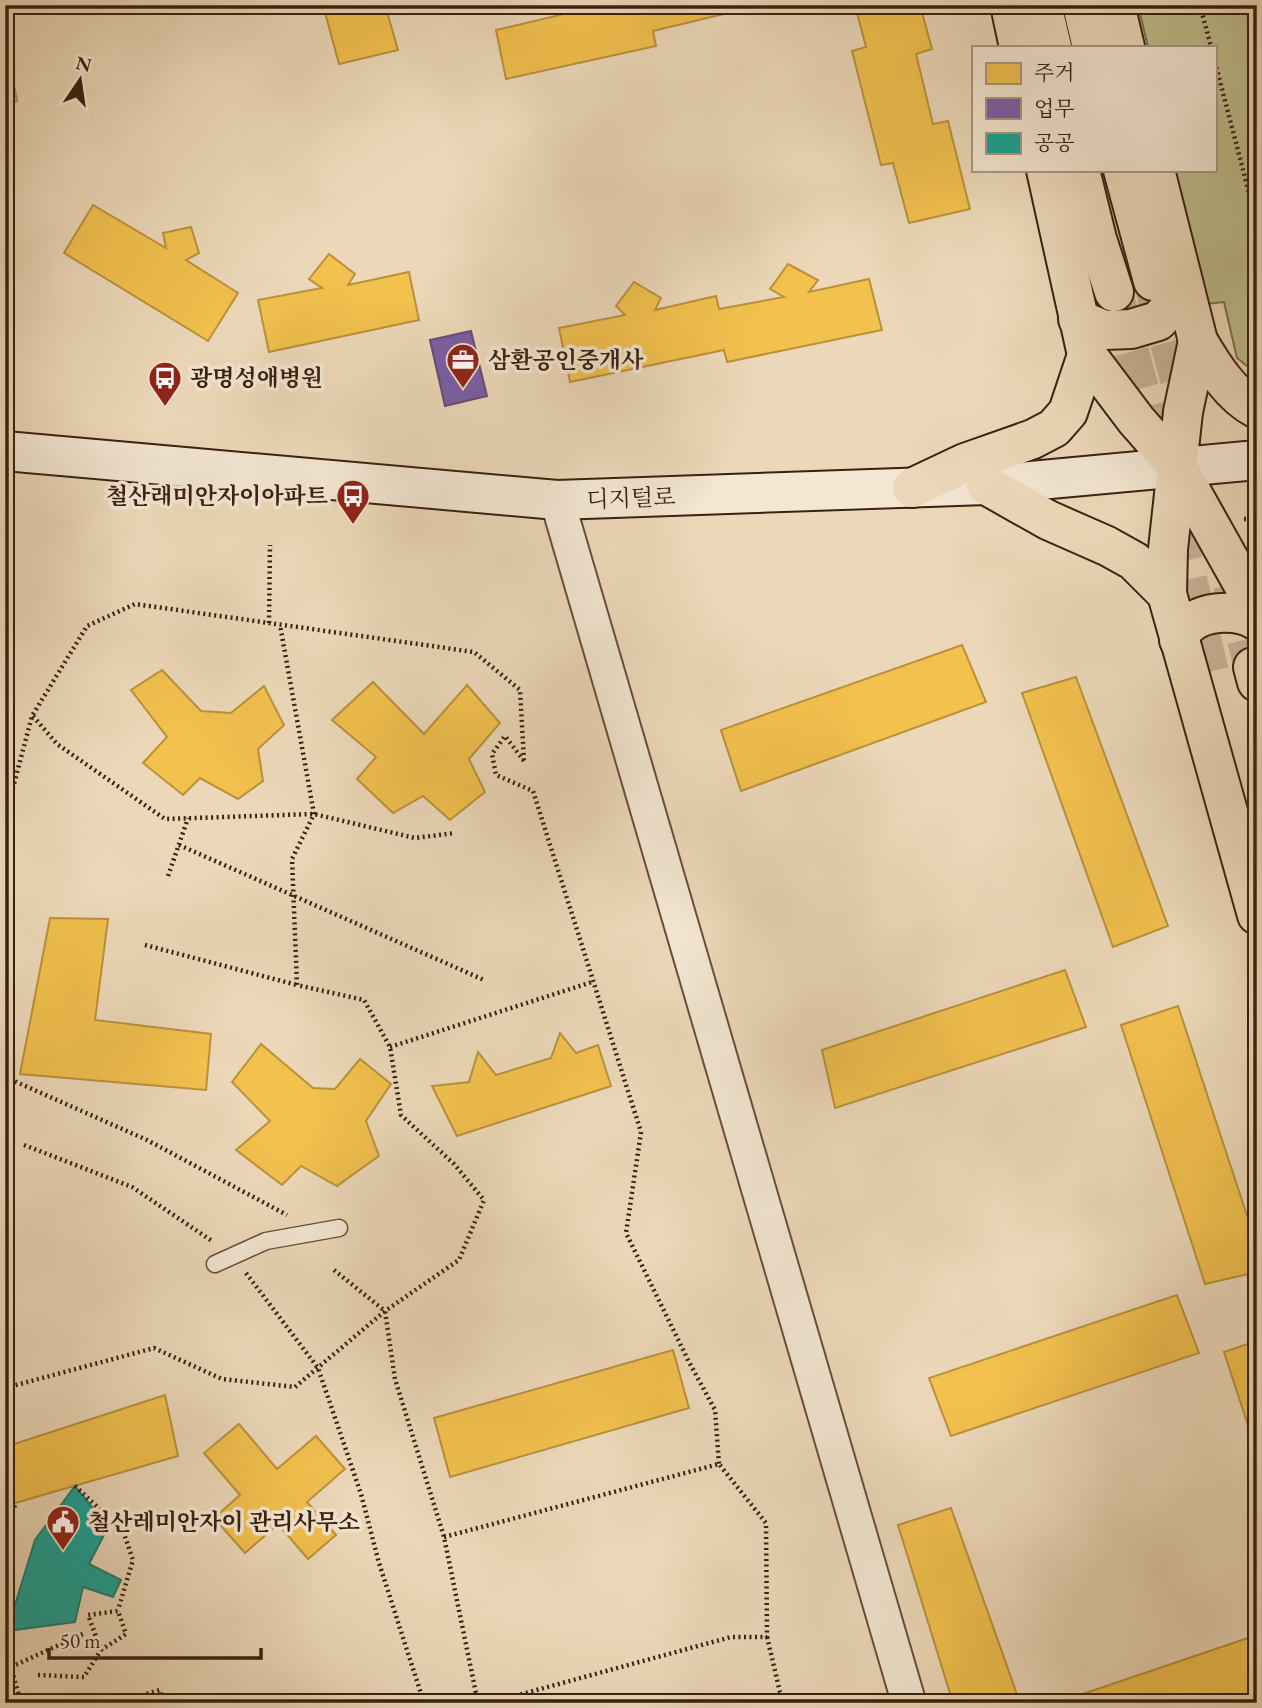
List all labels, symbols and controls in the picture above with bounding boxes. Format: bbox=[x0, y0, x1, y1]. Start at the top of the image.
north arrow bbox=[46, 46, 116, 116]
legend bbox=[972, 46, 1216, 172]
text: N bbox=[73, 50, 95, 78]
text: 주거 bbox=[1034, 59, 1075, 86]
text: 업무 bbox=[1034, 95, 1075, 122]
text: 공공 bbox=[1034, 129, 1075, 156]
office icon: 삼환공인중개사 bbox=[444, 341, 482, 390]
place label: 삼환공인중개사 bbox=[488, 345, 644, 375]
bus stop icon: 광명성애병원 bbox=[146, 359, 184, 408]
place label: 광명성애병원 bbox=[190, 363, 323, 393]
bus stop icon: 철산래미안자이아파트 bbox=[334, 477, 372, 526]
place label: 철산래미안자이아파트 bbox=[106, 481, 328, 511]
street label: 디지털로 bbox=[586, 481, 676, 515]
public building icon: 철산레미안자이 관리사무소 bbox=[44, 1503, 82, 1552]
place label: 철산레미안자이 관리사무소 bbox=[88, 1507, 360, 1537]
scale bar bbox=[49, 1617, 261, 1661]
text: 50 m bbox=[60, 1627, 101, 1654]

